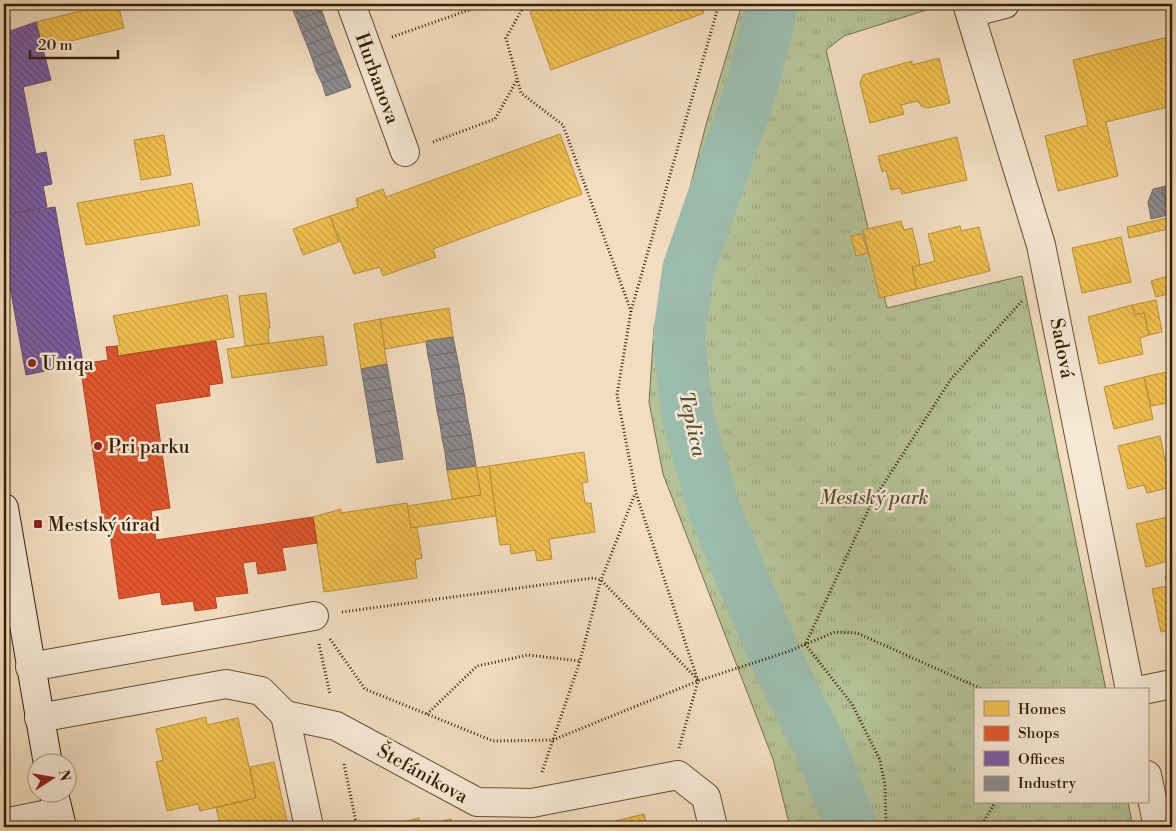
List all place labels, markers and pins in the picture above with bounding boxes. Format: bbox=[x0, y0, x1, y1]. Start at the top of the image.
place label: Uniqa bbox=[42, 352, 94, 376]
marker: Uniqa bbox=[26, 357, 38, 369]
place label: Pri parku bbox=[108, 435, 190, 459]
marker: Pri parku bbox=[92, 440, 104, 452]
place label: Mestský úrad bbox=[48, 513, 160, 537]
marker: Mestský úrad bbox=[32, 518, 44, 530]

